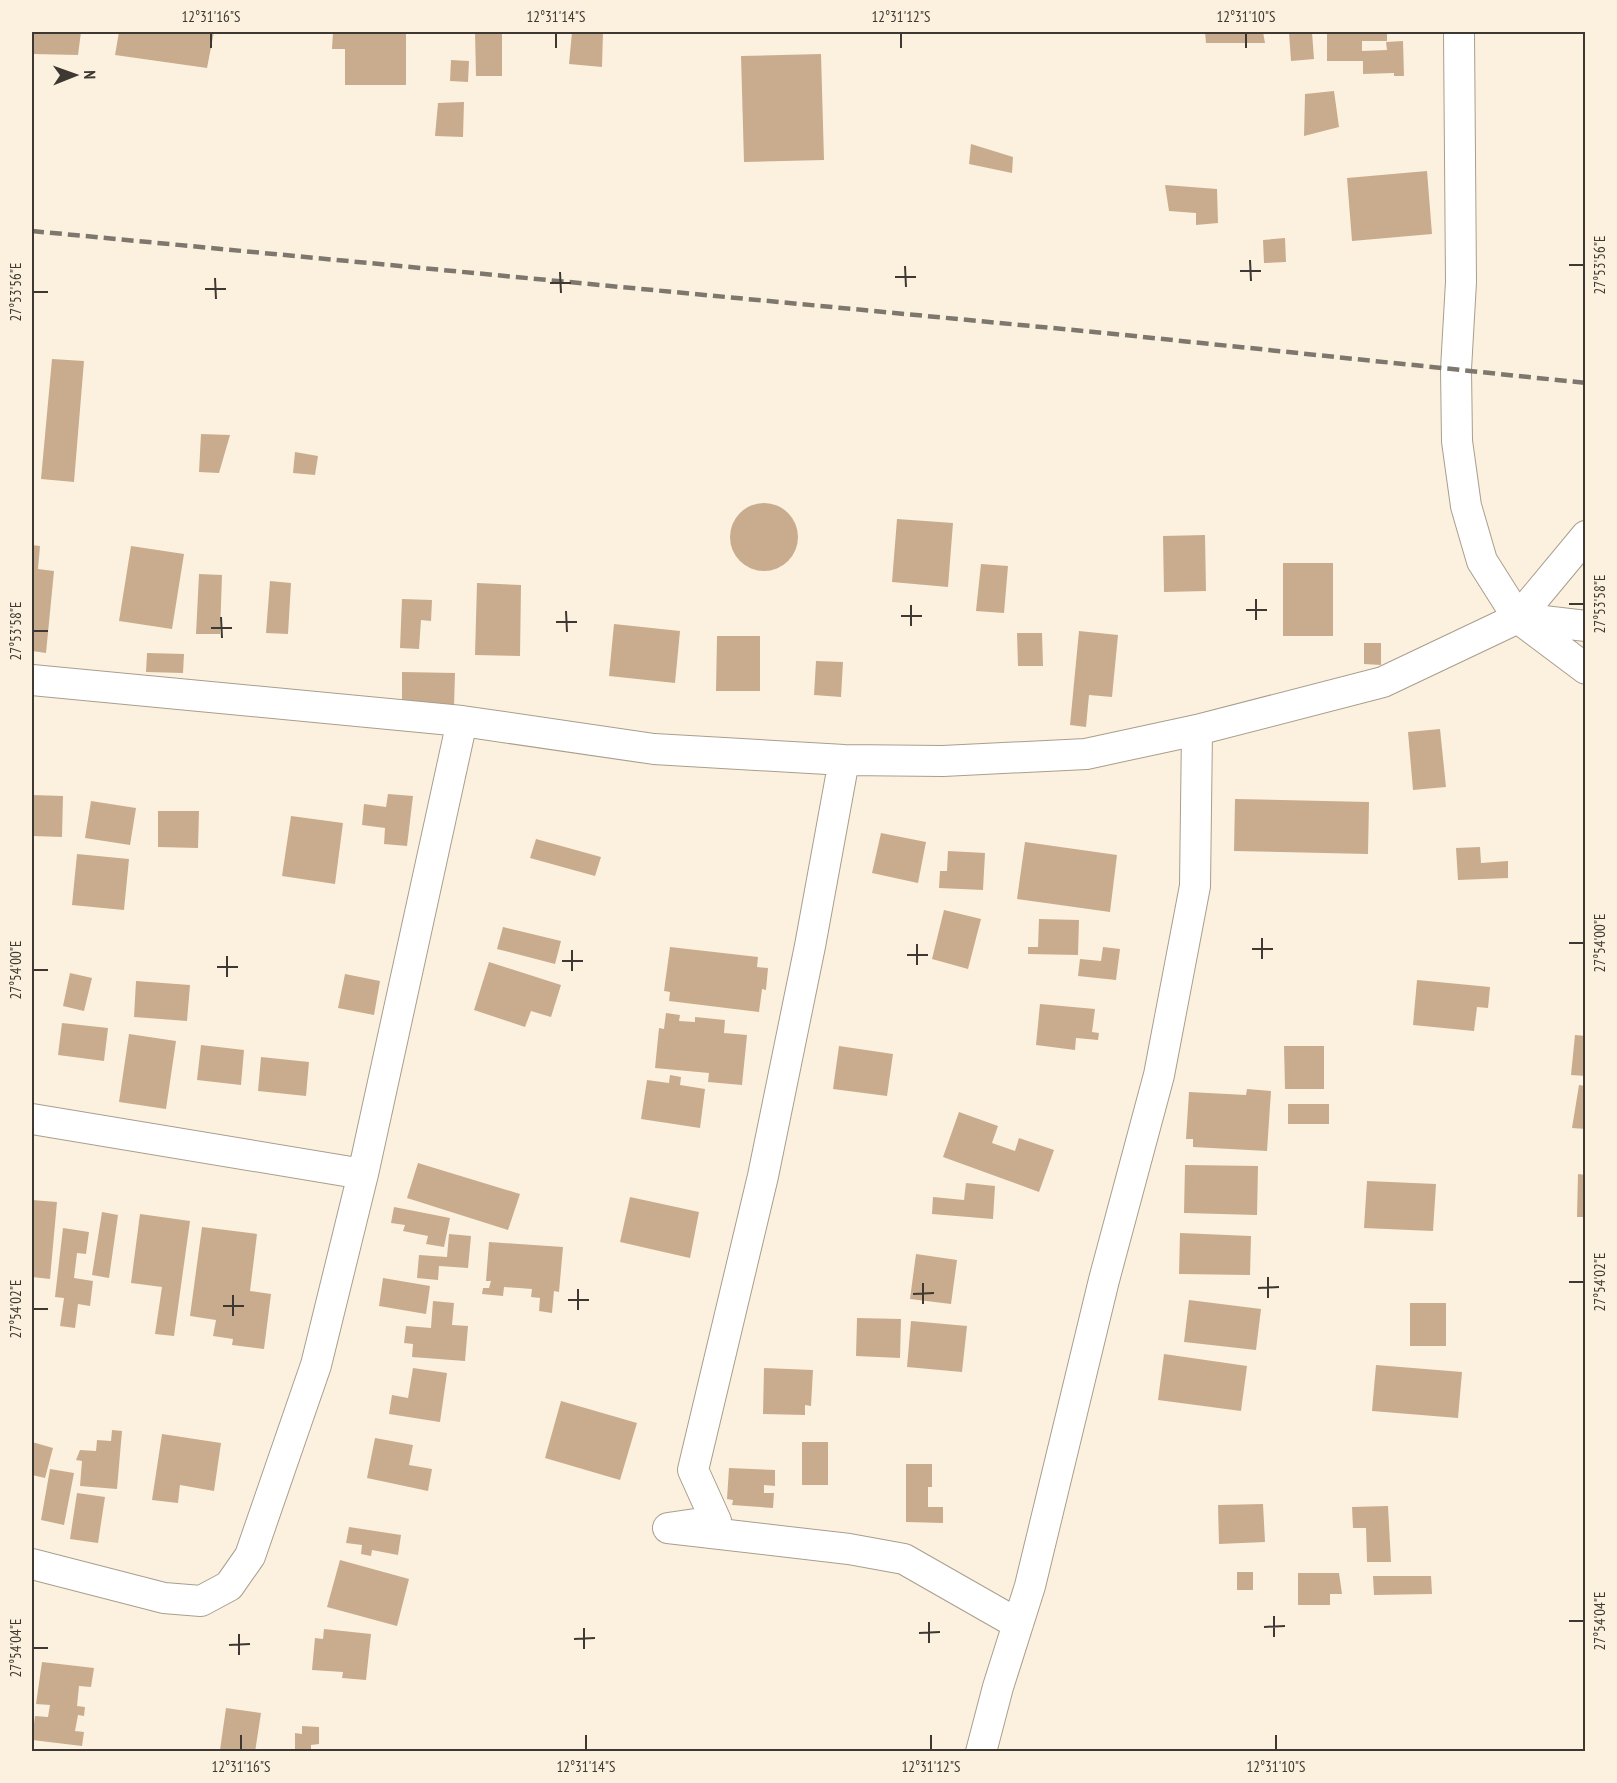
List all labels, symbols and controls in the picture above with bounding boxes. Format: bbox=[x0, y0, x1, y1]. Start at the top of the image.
text: 12°31'16"S bbox=[181, 7, 241, 26]
text: 12°31'14"S bbox=[526, 7, 586, 26]
text: 12°31'12"S bbox=[871, 7, 931, 26]
text: 12°31'10"S bbox=[1216, 7, 1276, 26]
north arrow bbox=[45, 45, 105, 105]
text: N bbox=[80, 70, 100, 79]
text: 27°53'56"E bbox=[1590, 235, 1609, 295]
text: 27°53'56"E bbox=[6, 262, 25, 322]
text: 27°53'58"E bbox=[1590, 574, 1609, 634]
text: 27°53'58"E bbox=[6, 601, 25, 661]
text: 27°54'00"E bbox=[1590, 913, 1609, 973]
text: 27°54'00"E bbox=[6, 940, 25, 1000]
text: 27°54'02"E bbox=[1590, 1252, 1609, 1312]
text: 27°54'02"E bbox=[6, 1279, 25, 1339]
text: 27°54'04"E bbox=[1590, 1591, 1609, 1651]
text: 27°54'04"E bbox=[6, 1618, 25, 1678]
text: 12°31'16"S bbox=[211, 1757, 271, 1776]
text: 12°31'14"S bbox=[556, 1757, 616, 1776]
text: 12°31'12"S bbox=[901, 1757, 961, 1776]
text: 12°31'10"S bbox=[1246, 1757, 1306, 1776]

